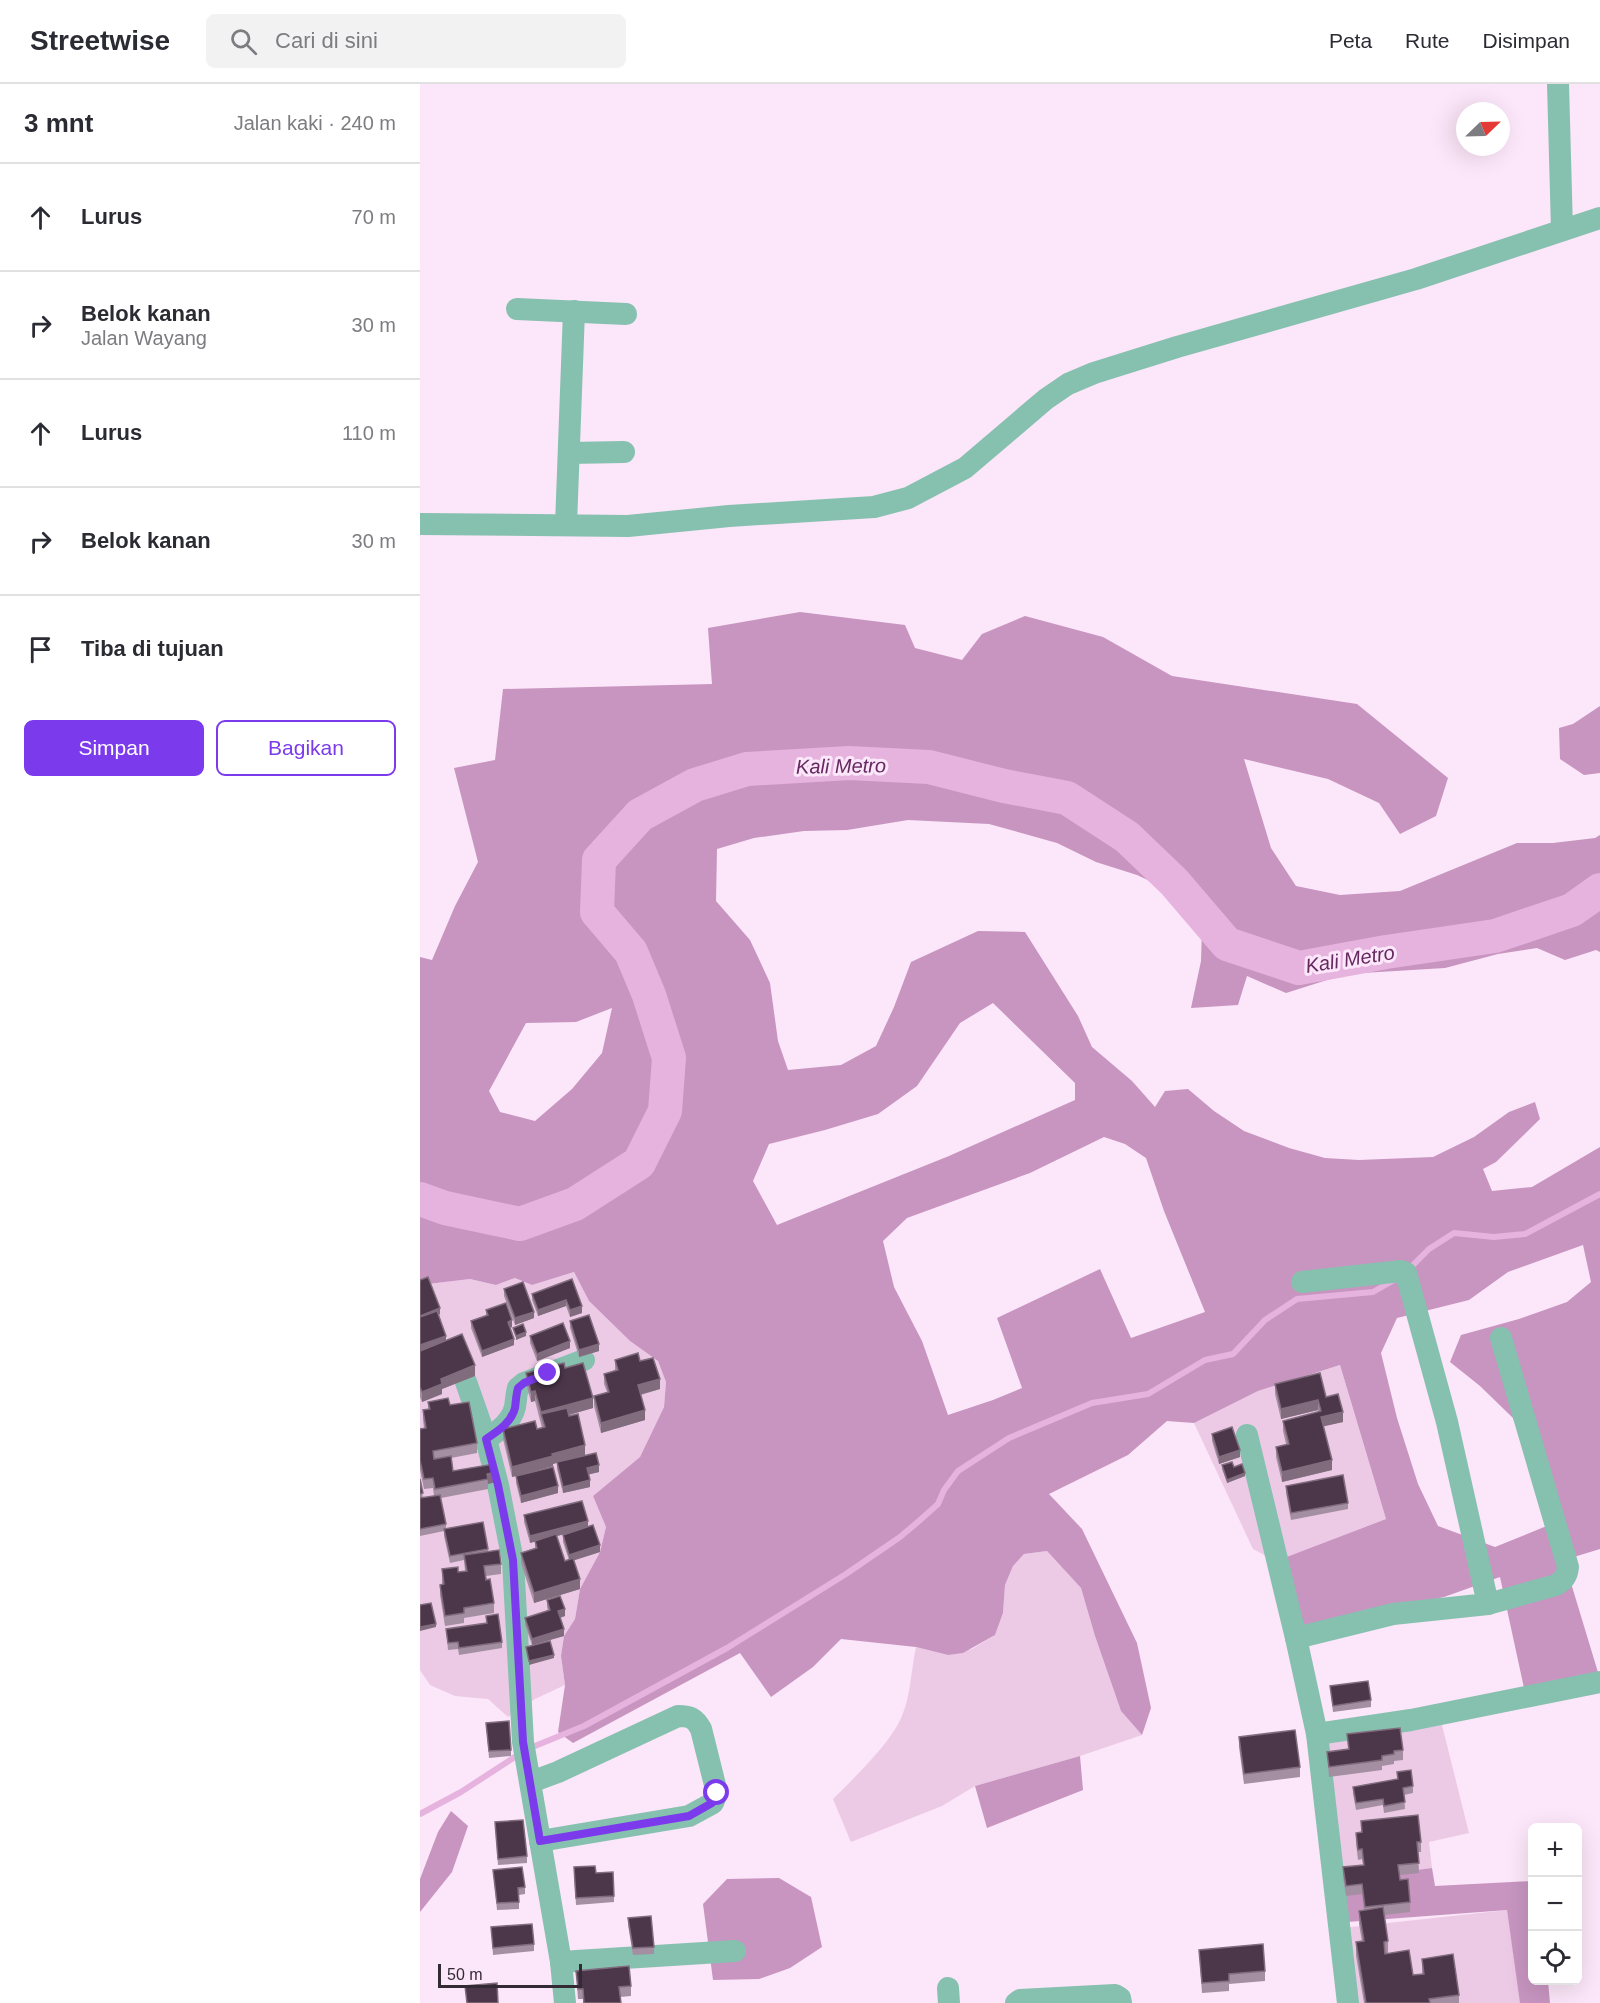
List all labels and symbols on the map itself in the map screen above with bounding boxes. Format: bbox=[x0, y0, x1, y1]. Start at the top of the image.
north arrow bbox=[1456, 102, 1510, 156]
water label: Kali Metro bbox=[796, 754, 886, 778]
water label: Kali Metro bbox=[1304, 941, 1396, 977]
route end bbox=[534, 1359, 560, 1385]
route start bbox=[703, 1779, 729, 1805]
scale bar bbox=[438, 1961, 582, 1988]

